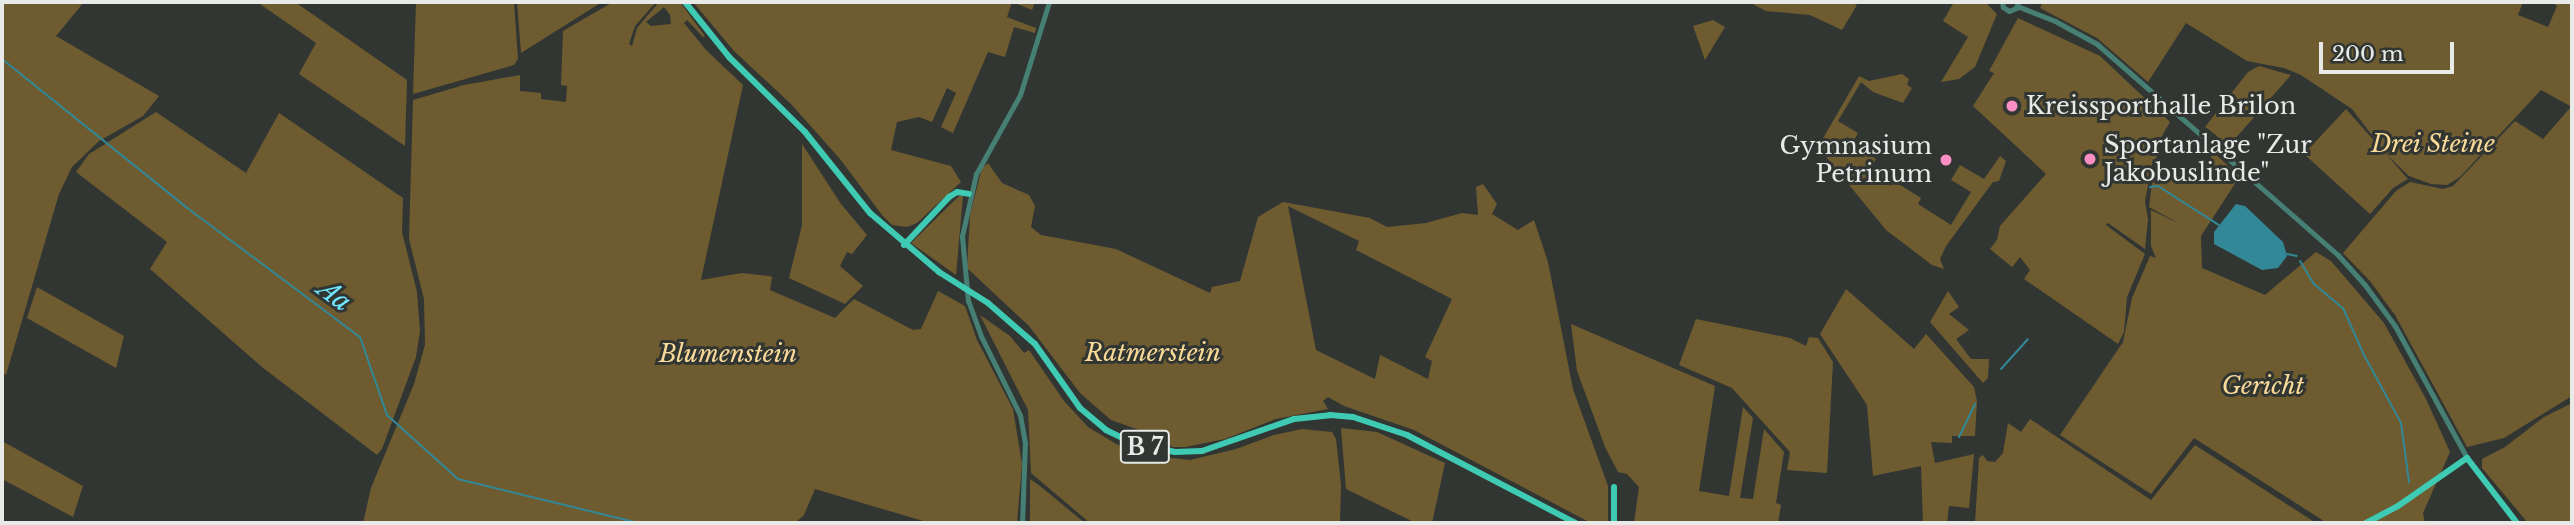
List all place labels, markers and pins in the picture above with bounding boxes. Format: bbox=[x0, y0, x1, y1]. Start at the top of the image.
place label: Kreissporthalle Brilon bbox=[2026, 92, 2296, 120]
marker: Kreissporthalle Brilon bbox=[2004, 98, 2020, 114]
place label: Sportanlage "Zur Jakobuslinde" bbox=[2104, 131, 2312, 187]
place label: Gymnasium Petrinum bbox=[1780, 132, 1932, 188]
marker: Sportanlage "Zur Jakobuslinde" bbox=[2082, 151, 2098, 167]
marker: Gymnasium Petrinum bbox=[1938, 152, 1954, 168]

